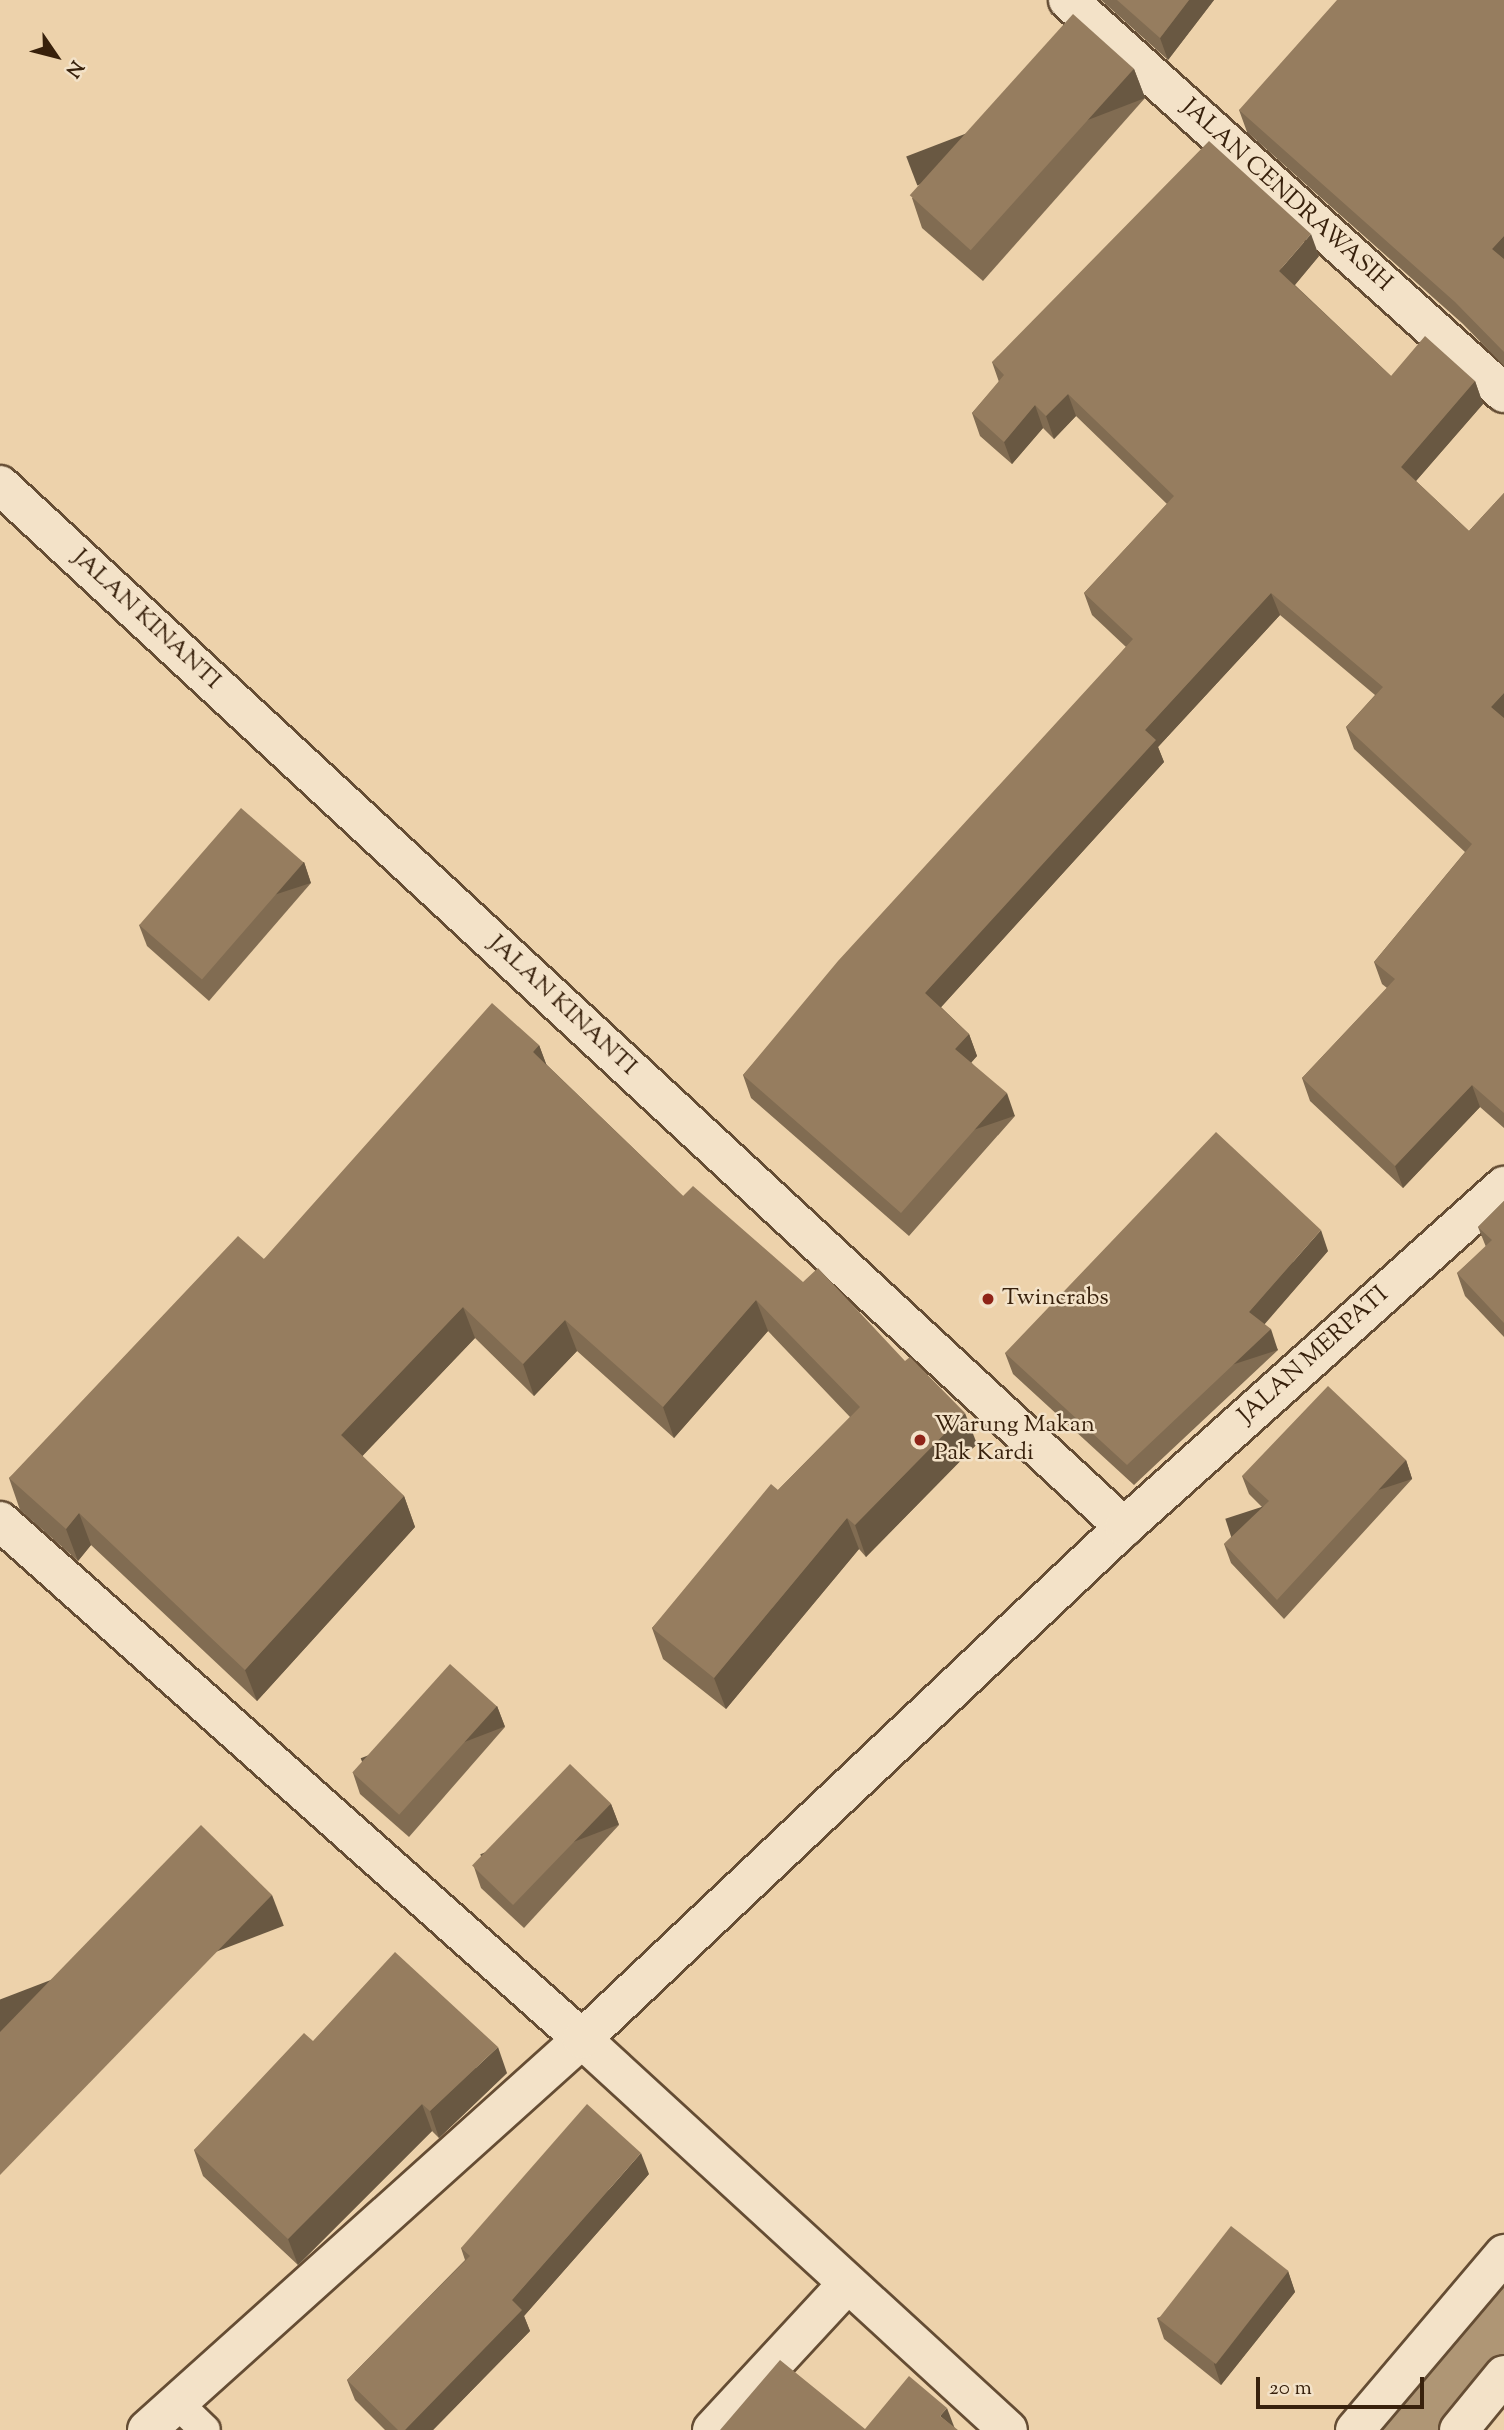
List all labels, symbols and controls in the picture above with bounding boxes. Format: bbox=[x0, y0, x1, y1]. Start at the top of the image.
north arrow bbox=[21, 21, 91, 91]
text: N bbox=[58, 54, 89, 82]
street label: JALAN CENDRAWASIH bbox=[1175, 94, 1397, 298]
street label: JALAN KINANTI bbox=[66, 544, 226, 696]
street label: JALAN KINANTI bbox=[482, 930, 642, 1082]
street label: JALAN MERPATI bbox=[1233, 1281, 1395, 1431]
place label: Twincrabs bbox=[1002, 1285, 1109, 1313]
marker: Twincrabs bbox=[980, 1291, 996, 1307]
place label: Warung Makan Pak Kardi bbox=[934, 1412, 1095, 1468]
marker: Warung Makan Pak Kardi bbox=[912, 1432, 928, 1448]
scale bar bbox=[1259, 2364, 1427, 2408]
text: 20 m bbox=[1269, 2374, 1312, 2404]

